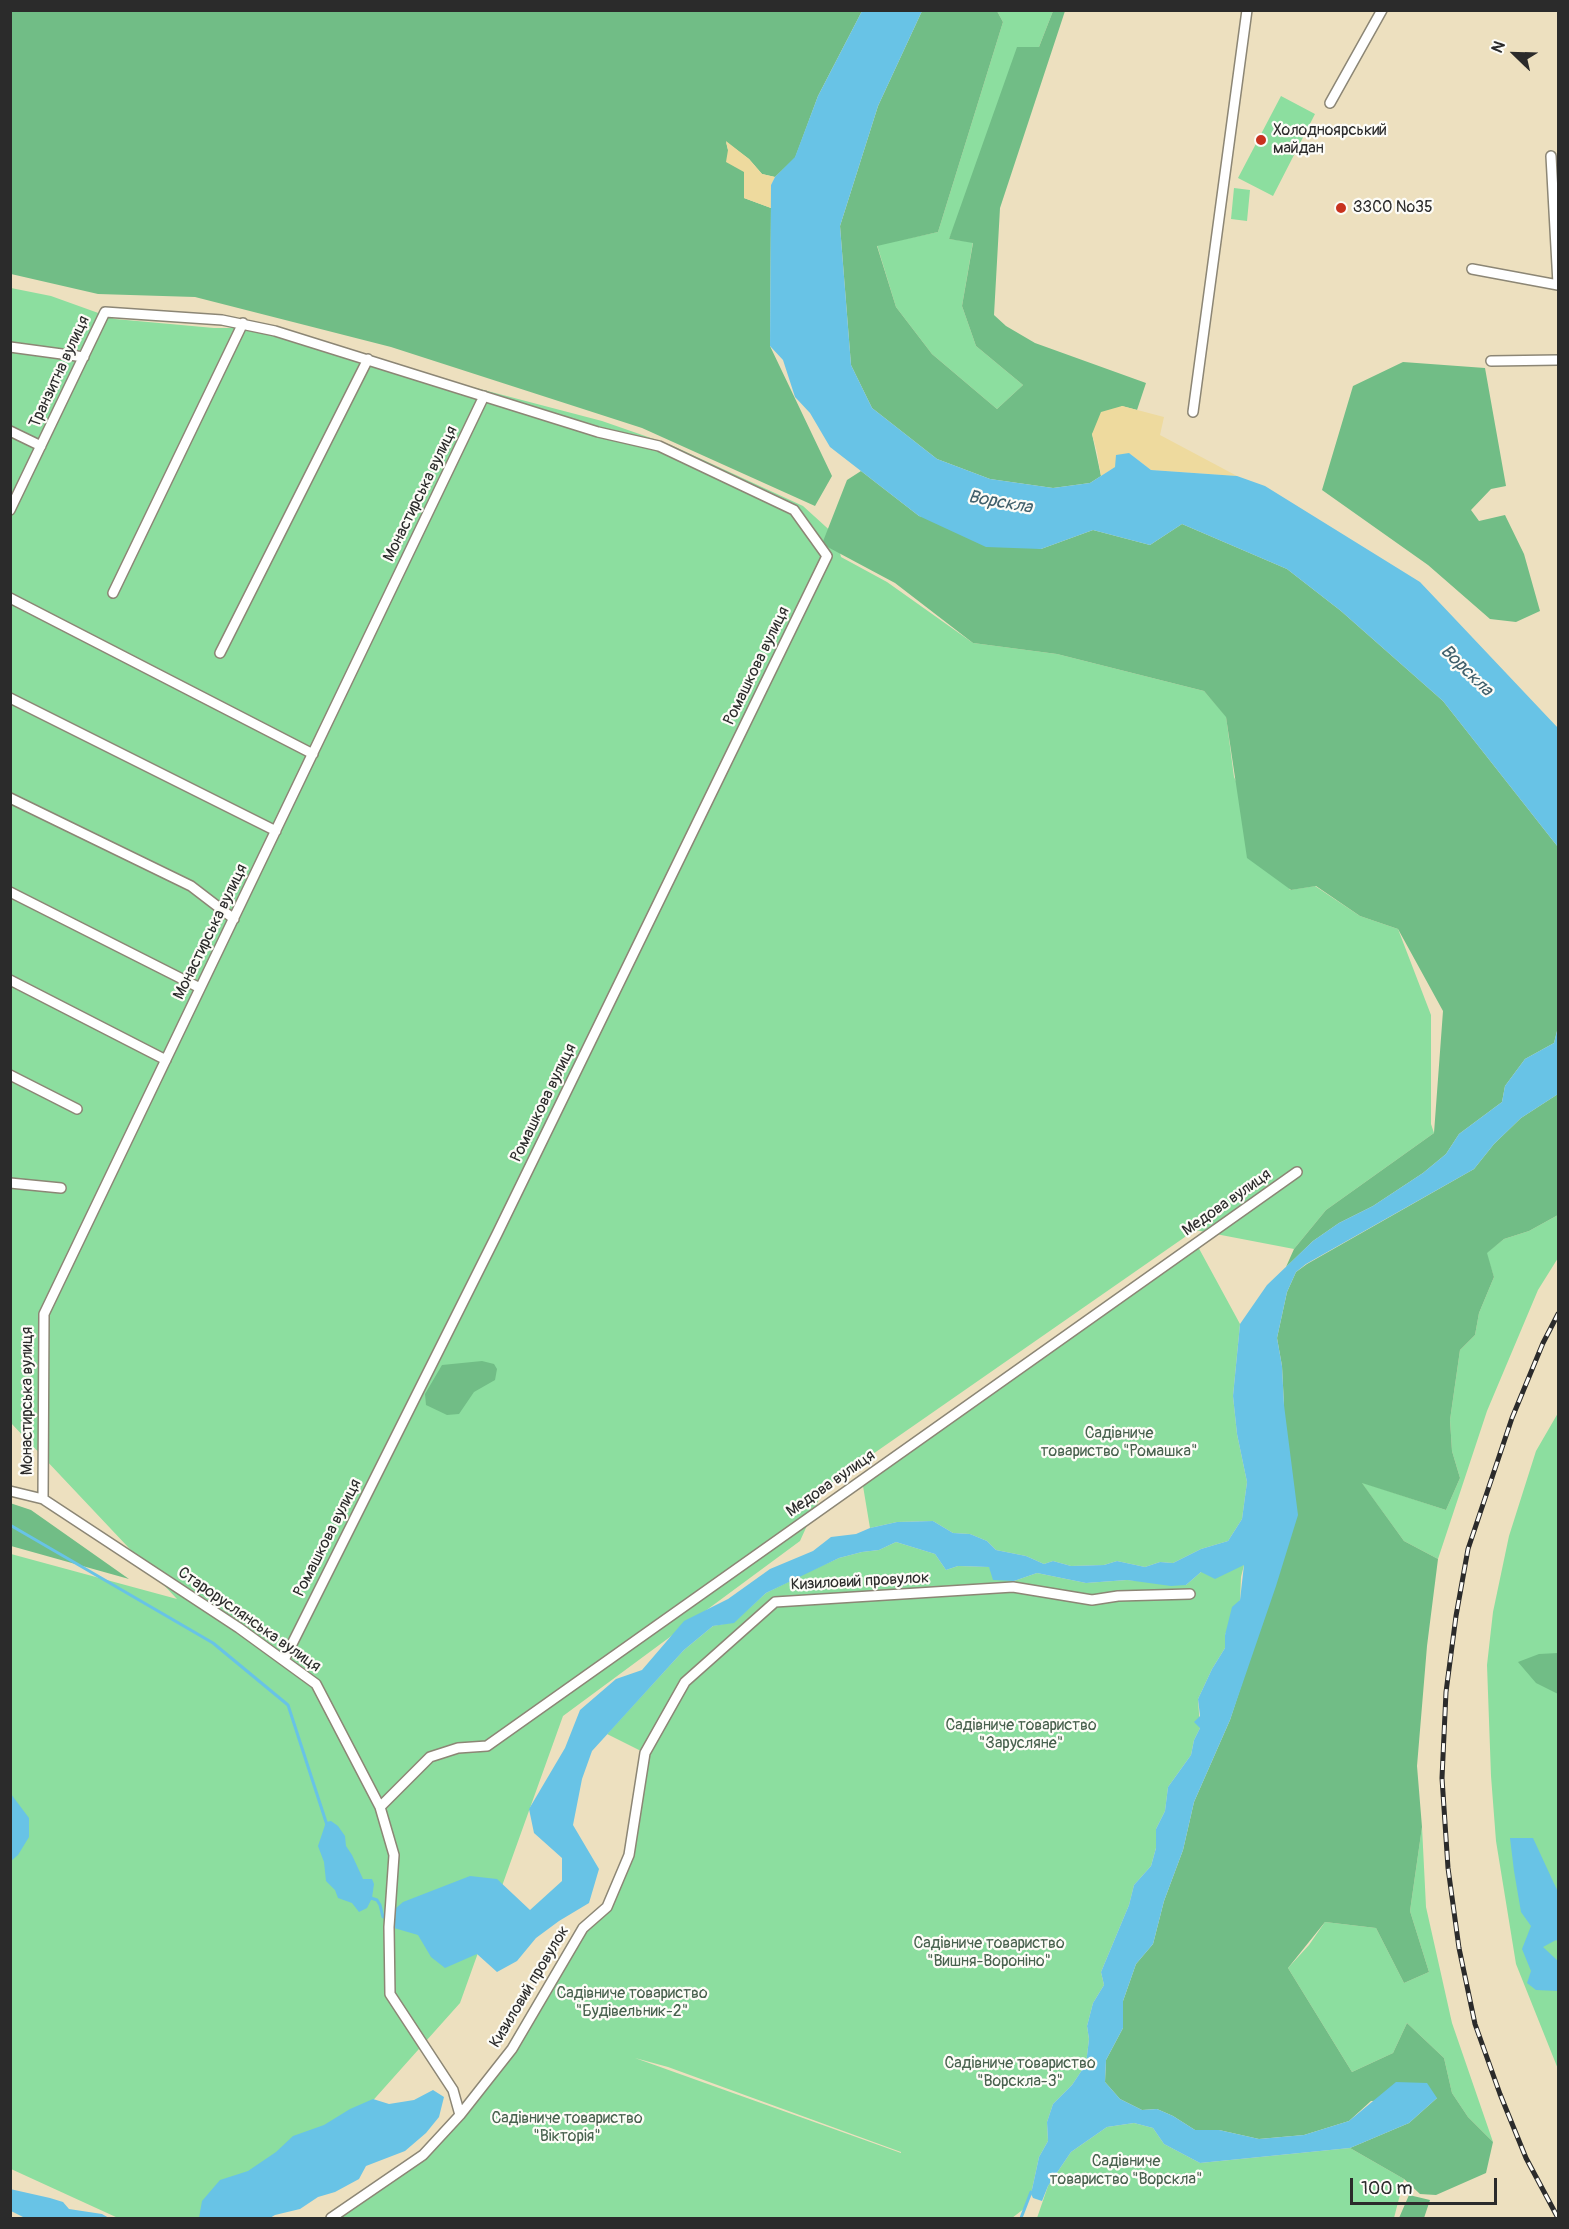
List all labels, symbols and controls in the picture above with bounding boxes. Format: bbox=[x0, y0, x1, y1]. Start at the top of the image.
north arrow bbox=[1485, 24, 1545, 84]
text: N bbox=[1487, 38, 1510, 56]
place label: Холодноярський майдан bbox=[1273, 121, 1387, 159]
marker: Холодноярський майдан bbox=[1254, 133, 1268, 147]
place label: ЗЗСО №35 bbox=[1353, 198, 1433, 218]
marker: ЗЗСО №35 bbox=[1334, 201, 1348, 215]
street label: Транзитна вулиця bbox=[26, 313, 94, 431]
street label: Монастирська вулиця bbox=[380, 423, 462, 565]
water label: Ворскла bbox=[966, 487, 1034, 519]
street label: Ромашкова вулиця bbox=[720, 604, 794, 728]
water label: Ворскла bbox=[1435, 641, 1497, 701]
street label: Монастирська вулиця bbox=[170, 861, 252, 1003]
street label: Ромашкова вулиця bbox=[507, 1041, 581, 1165]
street label: Медова вулиця bbox=[1179, 1165, 1275, 1241]
street label: Монастирська вулиця bbox=[18, 1327, 38, 1475]
park label: Садівниче товариство "Ромашка" bbox=[1041, 1424, 1197, 1462]
street label: Медова вулиця bbox=[783, 1446, 879, 1522]
street label: Ромашкова вулиця bbox=[290, 1476, 366, 1600]
street label: Староруслянська вулиця bbox=[174, 1563, 324, 1677]
street label: Кизиловий провулок bbox=[790, 1569, 930, 1595]
park label: Садівниче товариство "Зарусляне" bbox=[945, 1716, 1097, 1754]
street label: Кизиловий провулок bbox=[486, 1923, 574, 2051]
park label: Садівниче товариство "Вишня-Вороніно" bbox=[913, 1934, 1065, 1972]
park label: Садівниче товариство "Будівельник-2" bbox=[556, 1984, 708, 2022]
park label: Садівниче товариство "Ворскла-3" bbox=[944, 2054, 1096, 2092]
park label: Садівниче товариство "Вікторія" bbox=[491, 2109, 643, 2147]
park label: Садівниче товариство "Ворскла" bbox=[1050, 2152, 1202, 2190]
scale bar bbox=[1353, 2166, 1500, 2204]
text: 100 m bbox=[1361, 2177, 1413, 2200]

